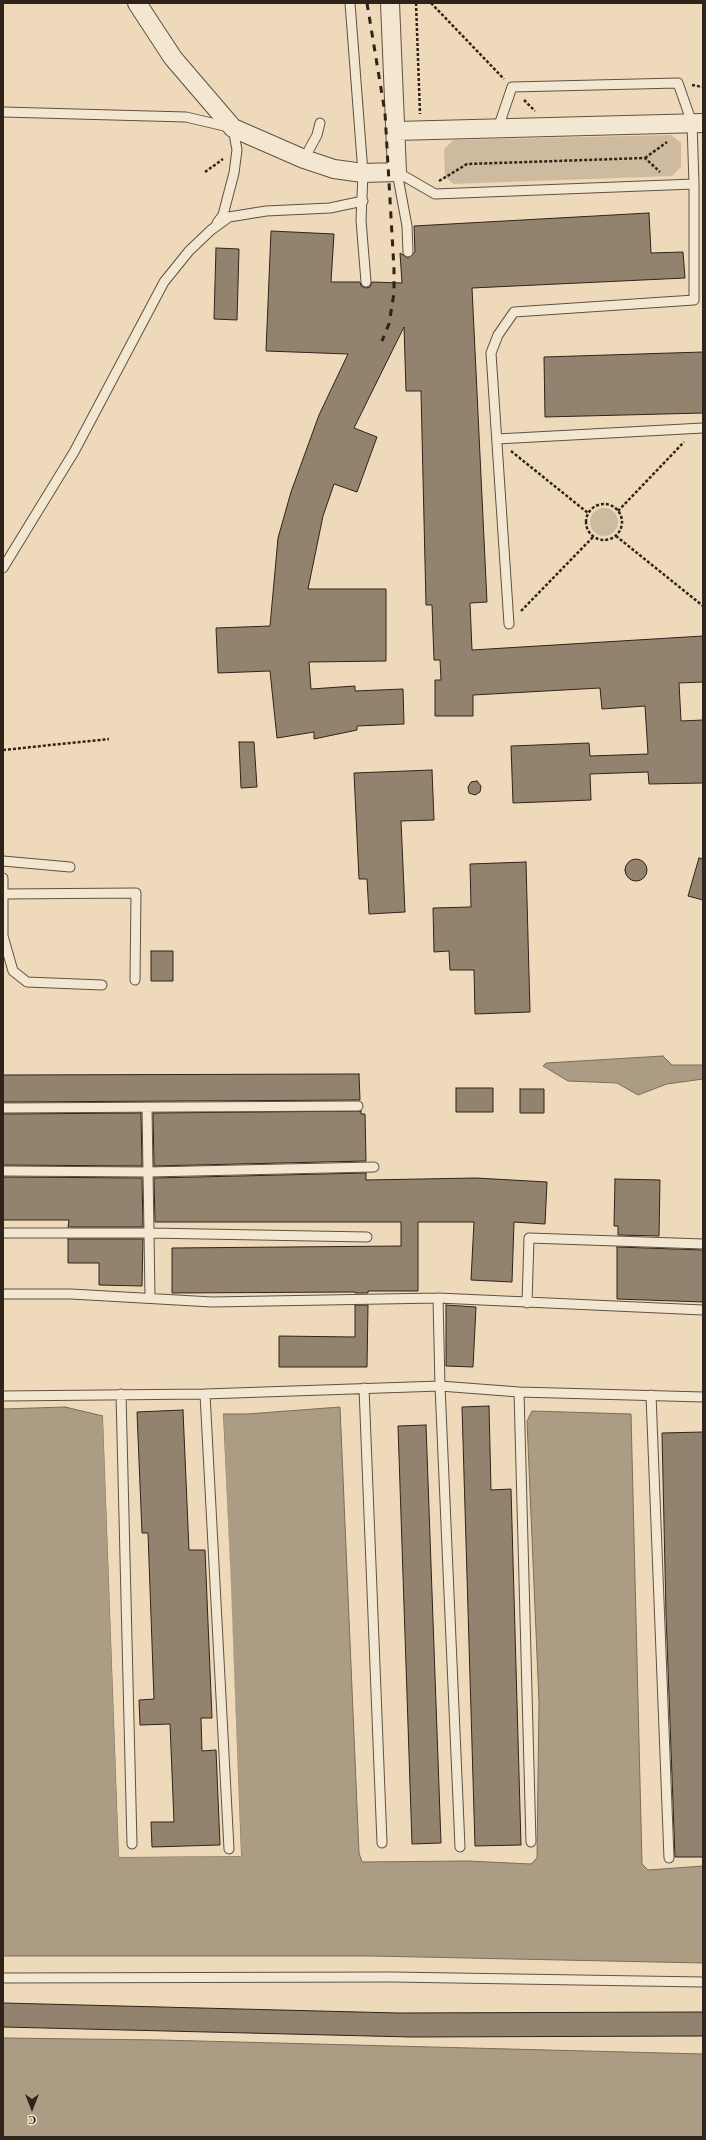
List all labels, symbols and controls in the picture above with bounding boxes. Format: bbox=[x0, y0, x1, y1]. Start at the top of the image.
north arrow bbox=[12, 2088, 52, 2128]
text: С bbox=[28, 2113, 36, 2127]

